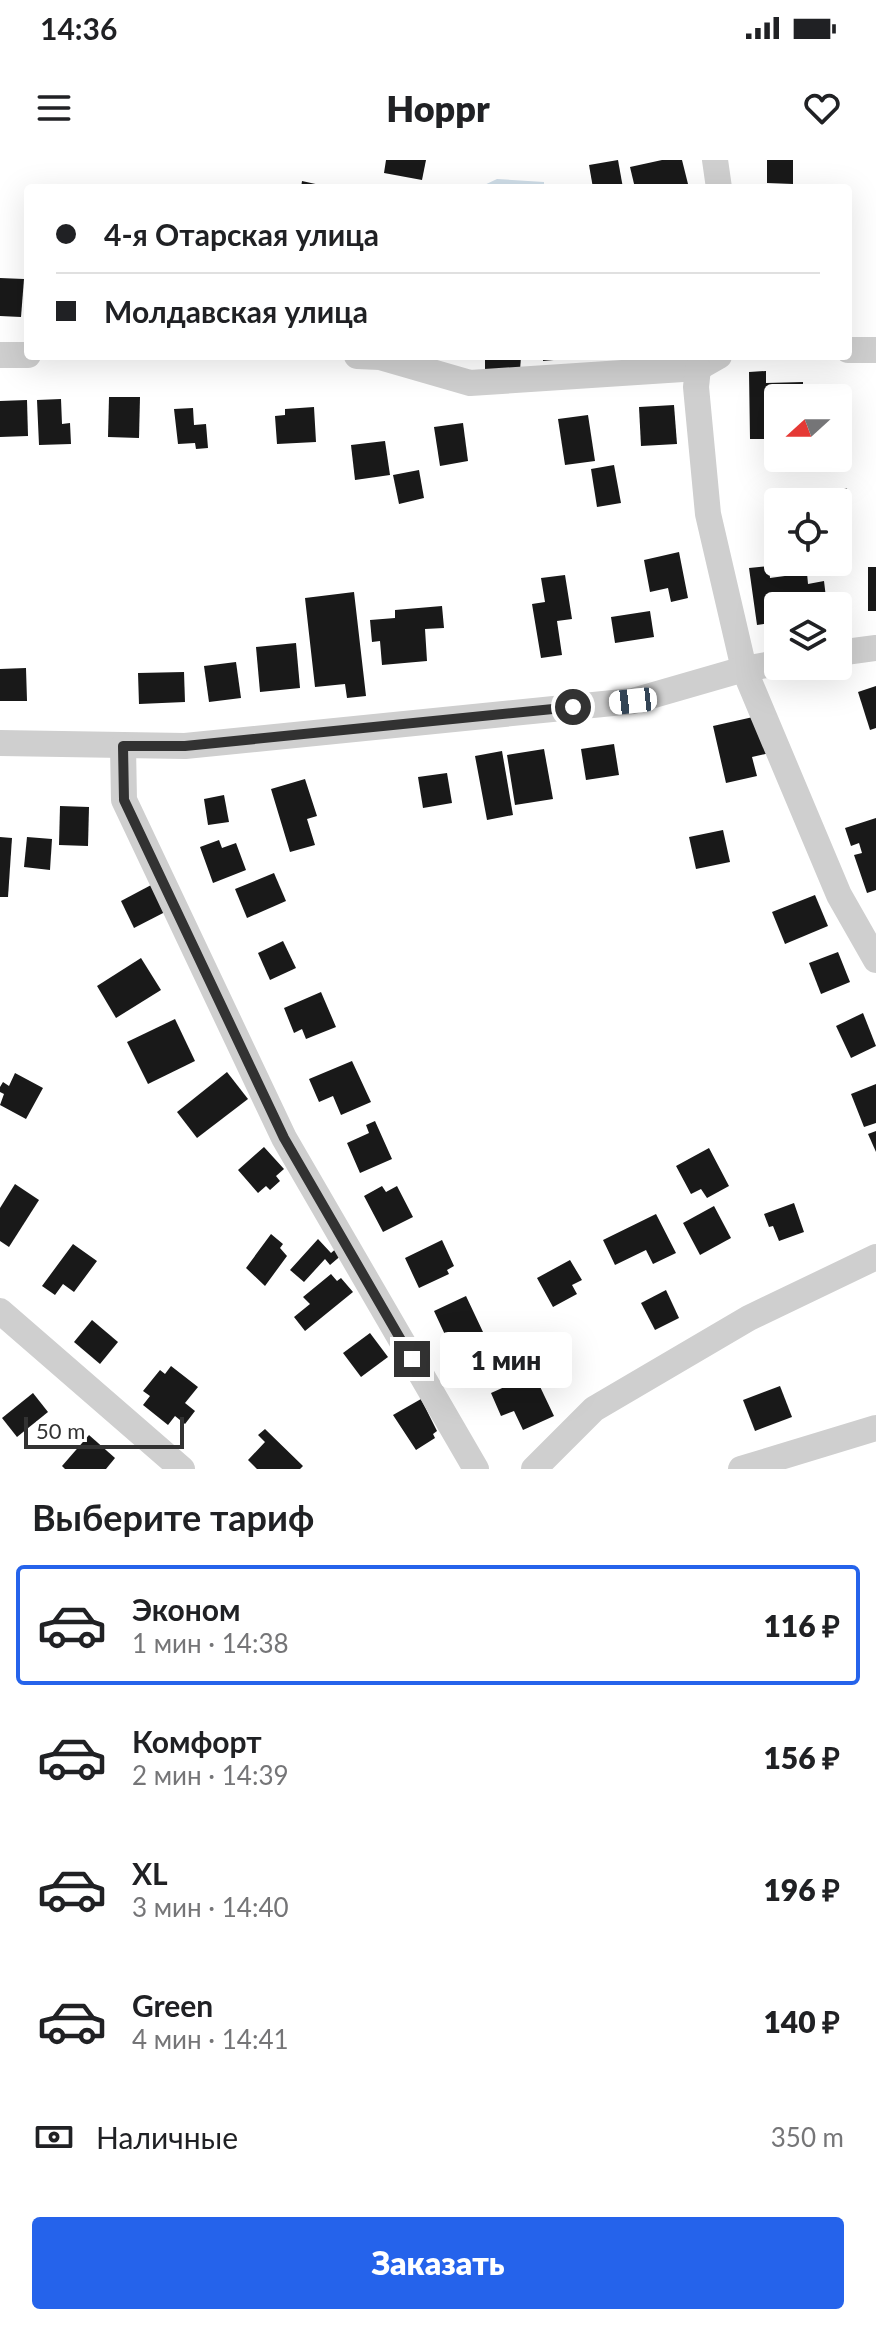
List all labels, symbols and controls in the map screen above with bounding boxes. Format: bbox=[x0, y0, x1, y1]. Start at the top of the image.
text: 14:36 bbox=[40, 10, 117, 46]
icon: menu bbox=[32, 86, 76, 130]
text: Hoppr bbox=[386, 86, 490, 130]
icon: heart bbox=[800, 86, 844, 130]
text: 4-я Отарская улица bbox=[104, 216, 379, 252]
text: Молдавская улица bbox=[104, 293, 368, 329]
north arrow bbox=[764, 384, 852, 472]
map controls bbox=[764, 384, 852, 680]
button: locate bbox=[764, 488, 852, 576]
button: layers bbox=[764, 592, 852, 680]
car bbox=[608, 687, 658, 715]
route start bbox=[555, 689, 591, 725]
callout: 1 мин bbox=[440, 1331, 572, 1387]
route end bbox=[394, 1341, 430, 1377]
text: 1 мин bbox=[471, 1344, 541, 1376]
scale bar bbox=[24, 1413, 184, 1449]
text: 50 m bbox=[36, 1417, 85, 1444]
text: Выберите тариф bbox=[32, 1495, 314, 1539]
icon: car bbox=[36, 1589, 108, 1661]
text: Эконом bbox=[132, 1591, 241, 1627]
text: 116 ₽ bbox=[763, 1607, 840, 1643]
text: 1 мин · 14:38 bbox=[132, 1627, 289, 1659]
icon: car bbox=[36, 1721, 108, 1793]
text: Комфорт bbox=[132, 1723, 262, 1759]
text: 156 ₽ bbox=[763, 1739, 840, 1775]
text: 2 мин · 14:39 bbox=[132, 1759, 289, 1791]
icon: car bbox=[36, 1853, 108, 1925]
text: XL bbox=[132, 1855, 168, 1891]
text: 196 ₽ bbox=[763, 1871, 840, 1907]
text: 3 мин · 14:40 bbox=[132, 1891, 289, 1923]
icon: car bbox=[36, 1985, 108, 2057]
text: Green bbox=[132, 1987, 213, 2023]
text: 140 ₽ bbox=[763, 2003, 840, 2039]
text: 4 мин · 14:41 bbox=[132, 2023, 289, 2055]
icon: cash bbox=[32, 2115, 76, 2159]
text: Наличные bbox=[96, 2119, 238, 2155]
text: 350 m bbox=[771, 2121, 844, 2153]
button: Заказать bbox=[32, 2217, 844, 2309]

